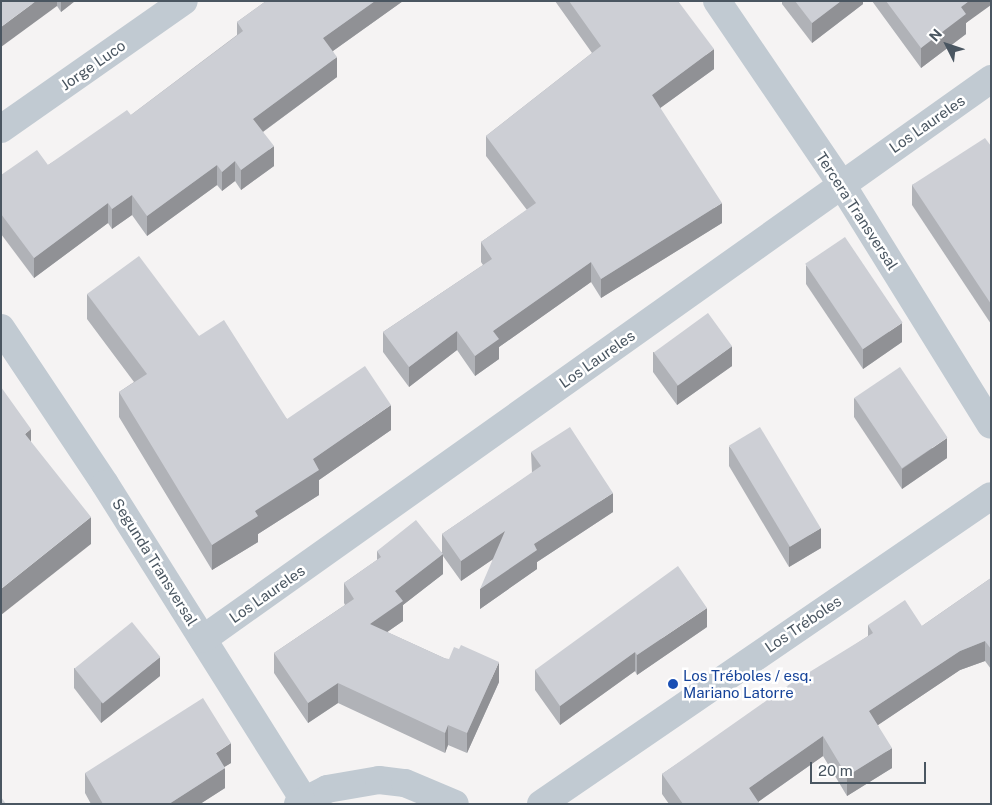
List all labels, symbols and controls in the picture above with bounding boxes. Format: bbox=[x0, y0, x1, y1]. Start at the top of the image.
north arrow bbox=[922, 20, 972, 70]
text: N bbox=[926, 26, 945, 45]
street label: Jorge Luco bbox=[57, 36, 129, 94]
street label: Los Laureles bbox=[886, 91, 968, 157]
street label: Tercera Transversal bbox=[812, 149, 902, 273]
street label: Los Laureles bbox=[556, 326, 638, 392]
street label: Segunda Transversal bbox=[109, 495, 201, 629]
street label: Los Laureles bbox=[226, 561, 308, 627]
street label: Los Tréboles bbox=[761, 592, 845, 656]
place label: Los Tréboles / esq. Mariano Latorre bbox=[683, 666, 812, 701]
marker: Los Tréboles / esq. Mariano Latorre bbox=[667, 678, 679, 690]
scale bar bbox=[812, 752, 928, 784]
text: 20 m bbox=[818, 762, 853, 779]

